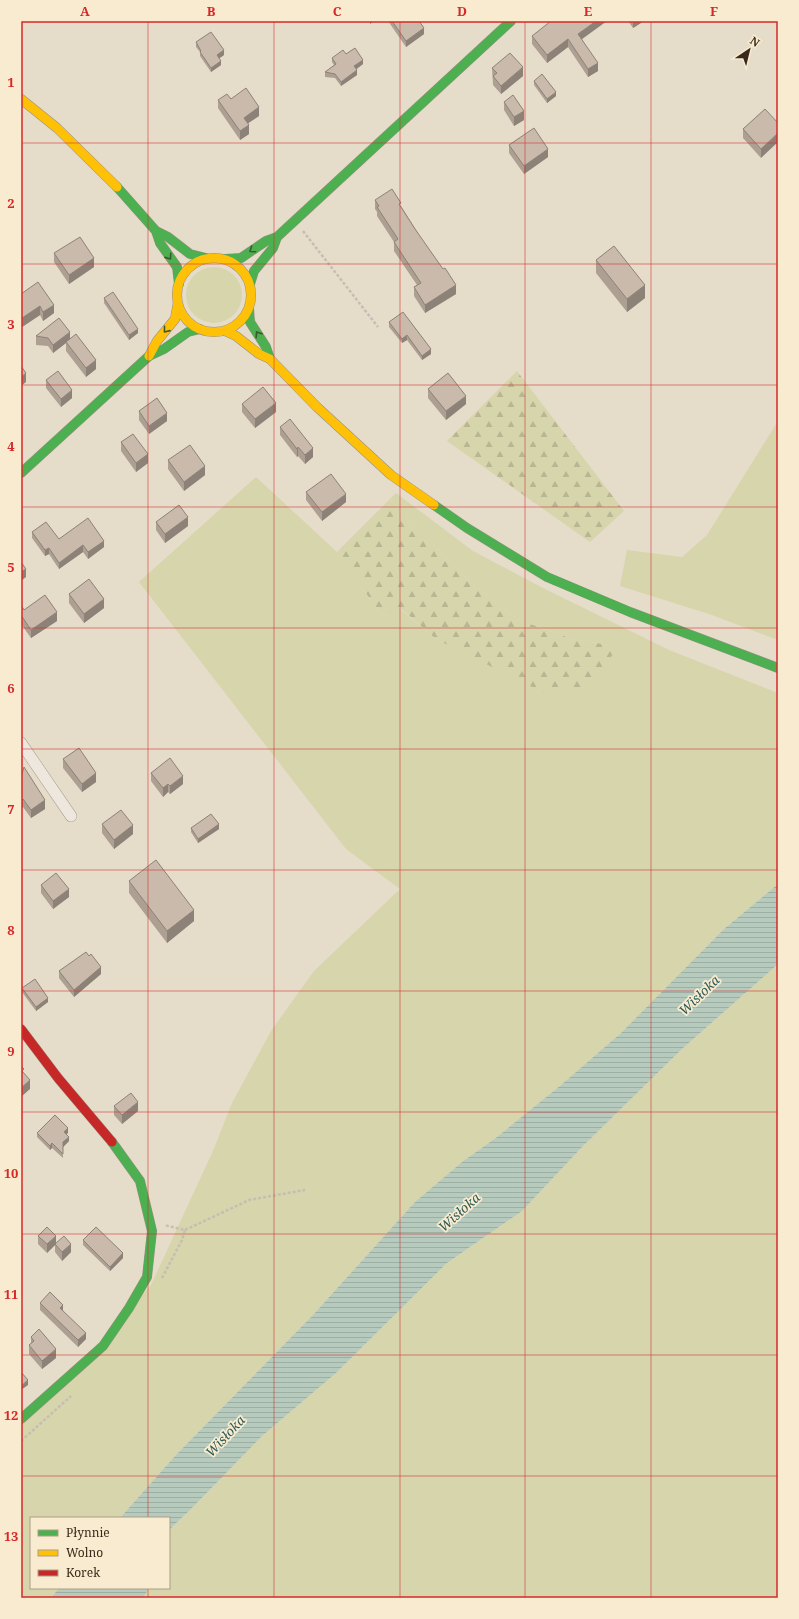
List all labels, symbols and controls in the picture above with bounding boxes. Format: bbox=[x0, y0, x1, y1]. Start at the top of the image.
text: A bbox=[80, 2, 90, 20]
text: B bbox=[207, 2, 216, 20]
text: C bbox=[333, 2, 342, 20]
text: D bbox=[457, 2, 467, 20]
text: E bbox=[584, 2, 593, 20]
text: F bbox=[710, 2, 718, 20]
north arrow bbox=[729, 30, 769, 70]
text: N bbox=[747, 33, 763, 50]
text: 1 bbox=[7, 73, 15, 91]
text: 2 bbox=[7, 194, 15, 212]
one-way arrow bbox=[249, 245, 256, 253]
one-way arrow bbox=[164, 252, 171, 259]
text: 3 bbox=[7, 315, 15, 333]
one-way arrow bbox=[163, 325, 170, 333]
one-way arrow bbox=[255, 331, 263, 338]
text: 4 bbox=[7, 437, 15, 455]
text: 5 bbox=[7, 558, 15, 576]
text: 6 bbox=[7, 679, 15, 697]
text: 7 bbox=[7, 800, 15, 818]
text: 8 bbox=[7, 921, 15, 939]
water label: Wisłoka bbox=[675, 971, 724, 1019]
text: 9 bbox=[7, 1042, 15, 1060]
text: 10 bbox=[4, 1164, 18, 1182]
water label: Wisłoka bbox=[434, 1188, 484, 1235]
text: 11 bbox=[4, 1285, 18, 1303]
text: 12 bbox=[4, 1406, 18, 1424]
water label: Wisłoka bbox=[201, 1411, 249, 1460]
legend bbox=[30, 1517, 170, 1589]
text: Płynnie bbox=[66, 1524, 110, 1541]
text: 13 bbox=[4, 1527, 18, 1545]
text: Wolno bbox=[66, 1544, 103, 1561]
text: Korek bbox=[66, 1564, 101, 1581]

